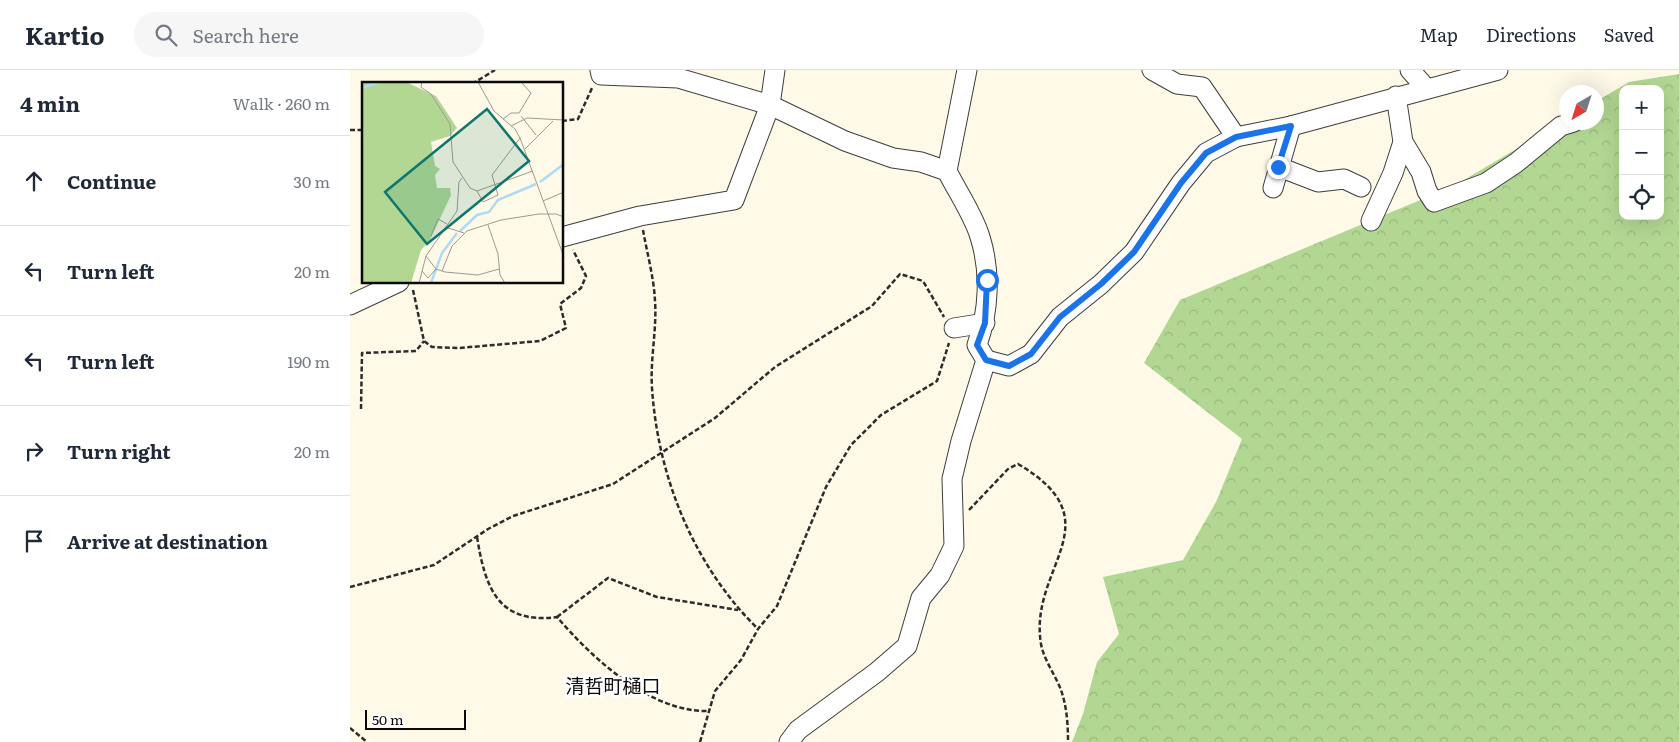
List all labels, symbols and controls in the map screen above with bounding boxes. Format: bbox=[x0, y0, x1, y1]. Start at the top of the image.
search box bbox=[134, 12, 484, 57]
text: Kartio bbox=[25, 17, 104, 52]
icon: search bbox=[152, 21, 180, 49]
text: Search here bbox=[192, 21, 299, 49]
text: Map bbox=[1420, 21, 1458, 48]
text: Directions bbox=[1486, 21, 1576, 48]
text: Saved bbox=[1604, 21, 1654, 48]
inset map bbox=[362, 82, 564, 284]
north arrow bbox=[1559, 85, 1604, 130]
map controls bbox=[1619, 85, 1664, 220]
button: + bbox=[1619, 85, 1664, 130]
text: 4 min bbox=[20, 87, 80, 118]
text: Walk · 260 m bbox=[233, 91, 330, 115]
button: − bbox=[1619, 130, 1664, 175]
route end bbox=[1267, 156, 1290, 179]
icon: ahead bbox=[20, 167, 48, 195]
text: Continue bbox=[67, 167, 156, 195]
text: 30 m bbox=[293, 169, 330, 193]
button: locate bbox=[1619, 175, 1664, 220]
icon: left bbox=[20, 257, 48, 285]
text: Turn left bbox=[67, 257, 154, 285]
text: 20 m bbox=[294, 259, 330, 283]
route start bbox=[976, 269, 999, 292]
icon: left bbox=[20, 347, 48, 375]
text: Turn left bbox=[67, 347, 154, 375]
text: 190 m bbox=[287, 349, 330, 373]
icon: right bbox=[20, 437, 48, 465]
text: Turn right bbox=[67, 437, 171, 465]
text: 20 m bbox=[294, 439, 330, 463]
icon: arrive bbox=[20, 527, 48, 555]
text: Arrive at destination bbox=[67, 527, 268, 555]
district label: 清哲町樋口 bbox=[565, 671, 661, 699]
scale bar bbox=[365, 707, 466, 730]
text: 50 m bbox=[372, 709, 404, 729]

